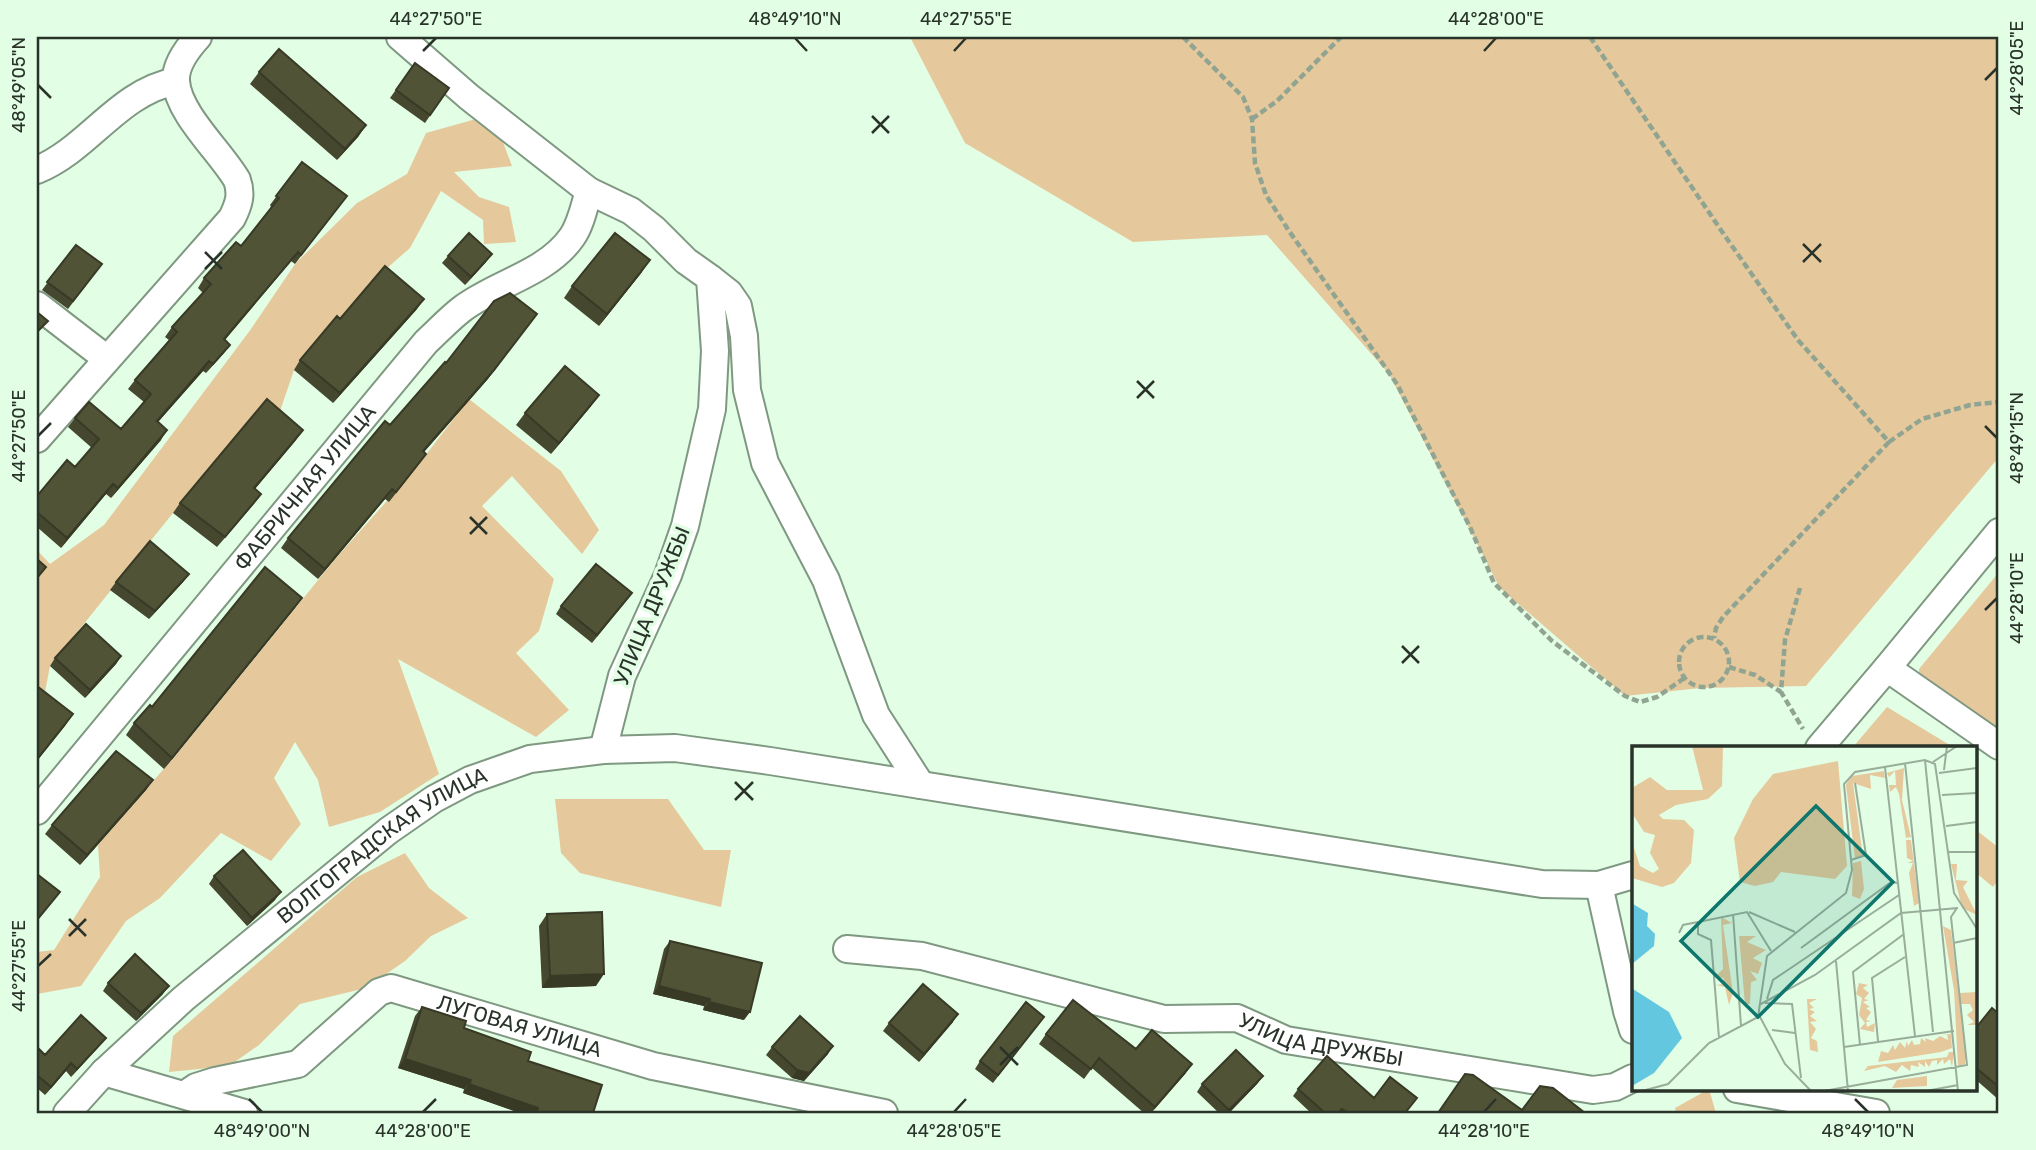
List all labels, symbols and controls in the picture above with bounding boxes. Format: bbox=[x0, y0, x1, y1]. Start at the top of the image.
text: 44°27'50"E bbox=[390, 8, 482, 30]
text: 48°49'10"N bbox=[749, 8, 841, 30]
text: 44°27'55"E bbox=[920, 8, 1012, 30]
text: 44°28'00"E bbox=[1448, 8, 1544, 30]
text: 44°28'05"E bbox=[2006, 20, 2028, 116]
text: 48°49'05"N bbox=[8, 37, 30, 133]
text: 44°27'50"E bbox=[8, 390, 30, 482]
text: 48°49'15"N bbox=[2006, 392, 2028, 484]
street label: ФАБРИЧНАЯ УЛИЦА bbox=[229, 399, 381, 575]
street label: УЛИЦА ДРУЖБЫ bbox=[608, 523, 695, 689]
text: 44°28'10"E bbox=[2006, 552, 2028, 644]
inset map bbox=[1632, 746, 1976, 1090]
street label: ВОЛГОГРАДСКАЯ УЛИЦА bbox=[272, 762, 490, 929]
text: 44°27'55"E bbox=[8, 920, 30, 1012]
street label: ЛУГОВАЯ УЛИЦА bbox=[434, 989, 605, 1062]
street label: УЛИЦА ДРУЖБЫ bbox=[1235, 1007, 1405, 1071]
text: 48°49'00"N bbox=[214, 1120, 310, 1142]
text: 44°28'00"E bbox=[375, 1120, 471, 1142]
text: 44°28'05"E bbox=[906, 1120, 1002, 1142]
text: 44°28'10"E bbox=[1438, 1120, 1530, 1142]
text: 48°49'10"N bbox=[1822, 1120, 1914, 1142]

